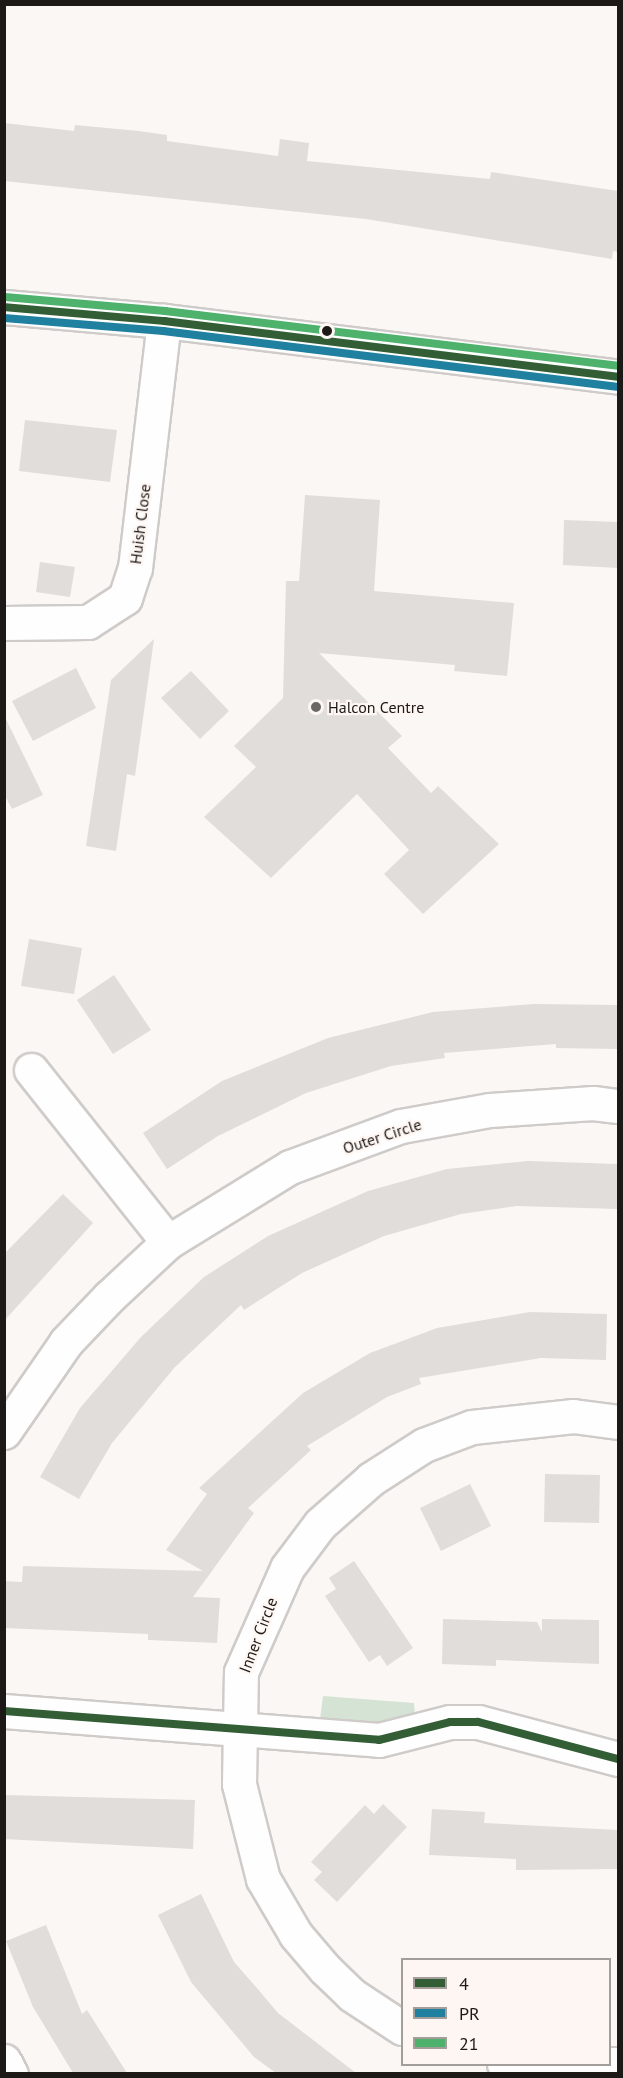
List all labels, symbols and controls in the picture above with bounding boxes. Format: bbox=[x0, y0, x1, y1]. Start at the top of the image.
unlabelled marker bbox=[321, 325, 333, 337]
street label: Huish Close bbox=[126, 483, 154, 565]
place label: Halcon Centre bbox=[328, 697, 424, 717]
marker: Halcon Centre bbox=[309, 700, 323, 714]
street label: Outer Circle bbox=[340, 1114, 424, 1158]
street label: Inner Circle bbox=[235, 1595, 281, 1675]
legend bbox=[401, 1958, 611, 2066]
text: 4 bbox=[459, 1972, 469, 1995]
text: PR bbox=[459, 2002, 480, 2025]
text: 21 bbox=[459, 2032, 479, 2055]

